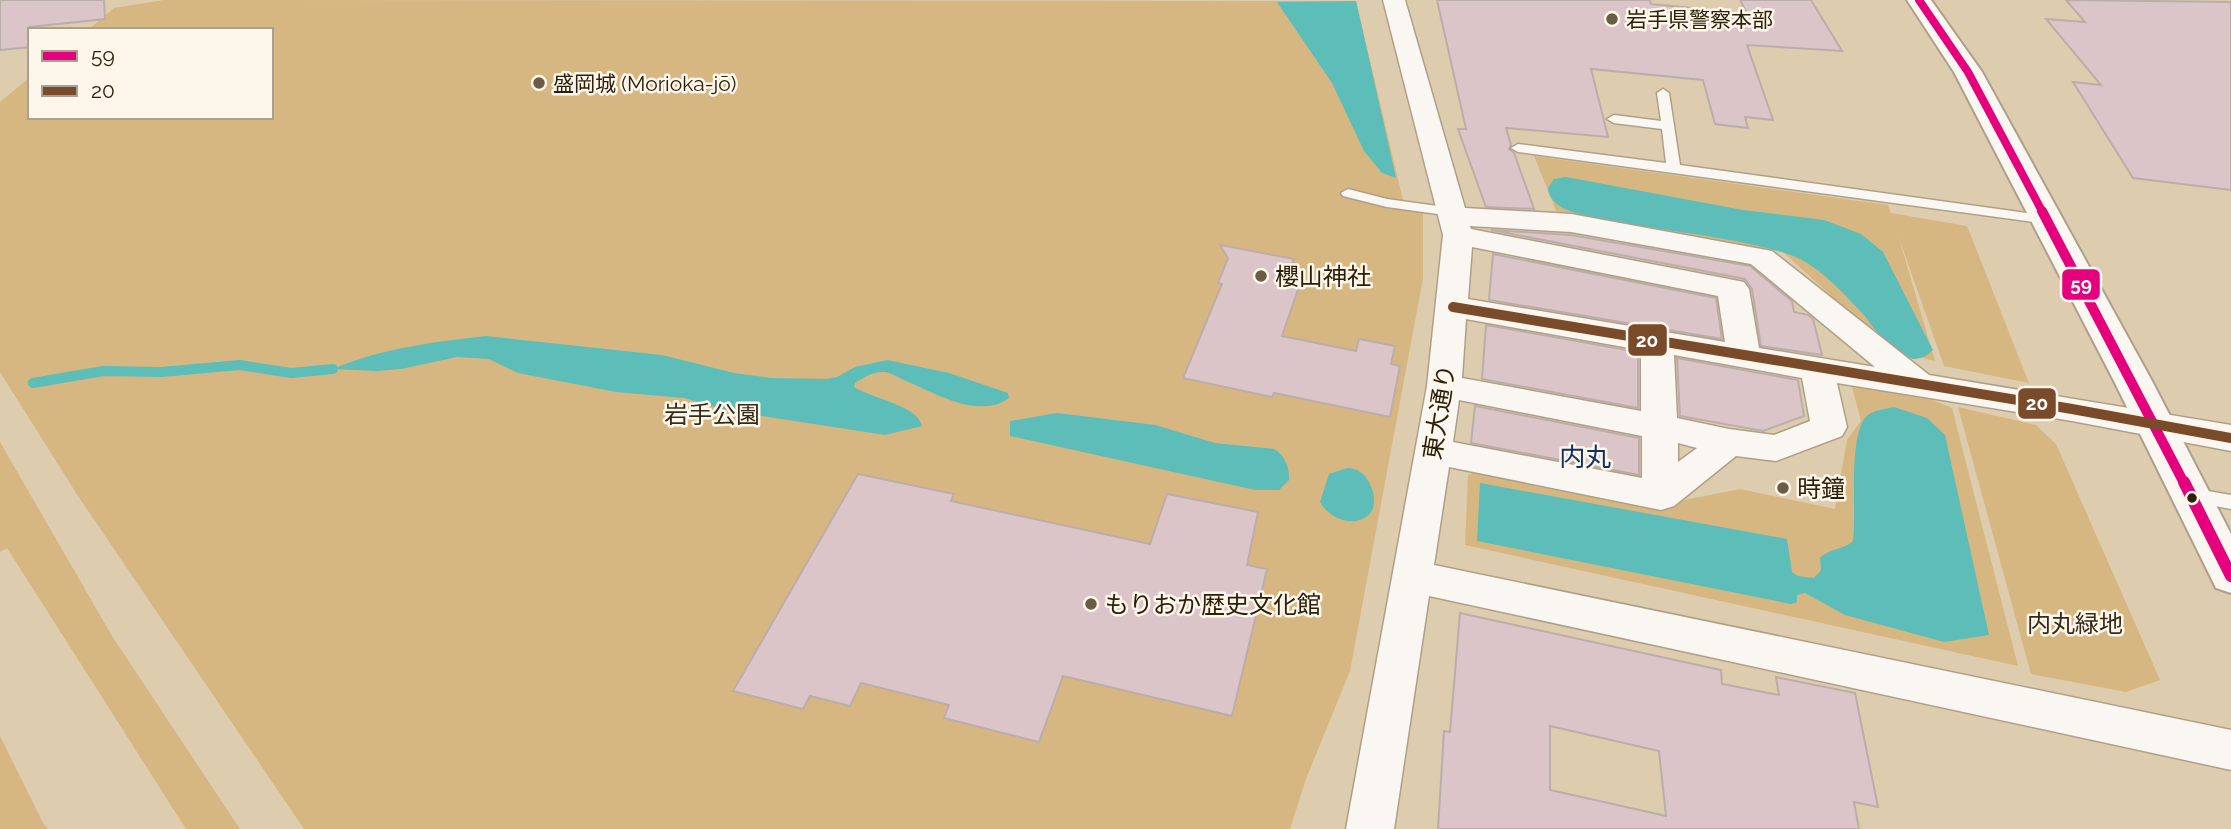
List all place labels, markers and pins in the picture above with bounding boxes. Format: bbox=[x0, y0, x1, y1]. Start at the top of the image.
place label: 岩手県警察本部 bbox=[1626, 7, 1773, 32]
marker: 岩手県警察本部 bbox=[1604, 11, 1620, 27]
place label: 盛岡城 (Morioka-jō) bbox=[553, 71, 736, 96]
marker: 盛岡城 (Morioka-jō) bbox=[531, 75, 547, 91]
place label: 櫻山神社 bbox=[1275, 262, 1371, 291]
marker: 櫻山神社 bbox=[1253, 268, 1269, 284]
place label: 時鐘 bbox=[1797, 474, 1845, 503]
marker: 時鐘 bbox=[1775, 480, 1791, 496]
unlabelled marker bbox=[2185, 491, 2199, 505]
place label: もりおか歴史文化館 bbox=[1105, 590, 1321, 619]
marker: もりおか歴史文化館 bbox=[1083, 596, 1099, 612]

